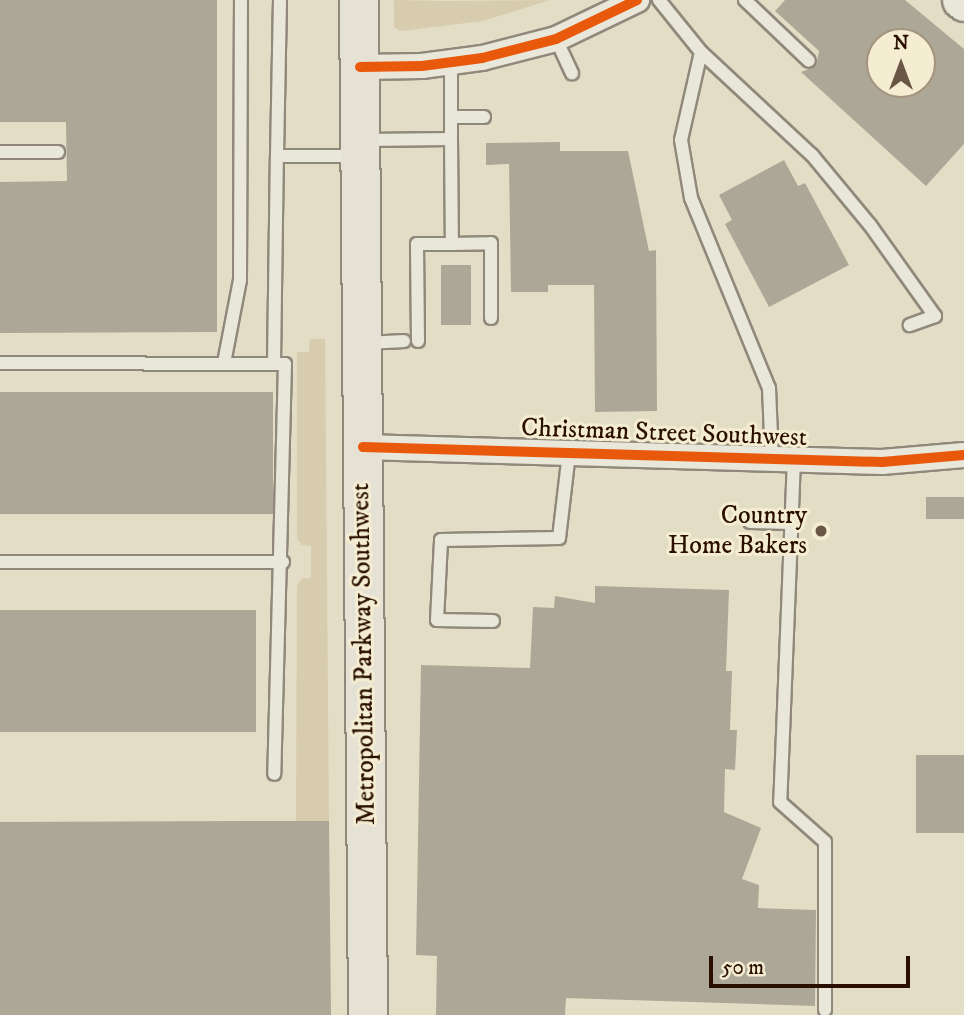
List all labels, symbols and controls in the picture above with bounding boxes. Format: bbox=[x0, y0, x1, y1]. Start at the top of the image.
north arrow bbox=[866, 28, 936, 98]
text: N bbox=[893, 32, 909, 55]
street label: Christman Street Southwest bbox=[520, 412, 808, 454]
street label: Metropolitan Parkway Southwest bbox=[345, 483, 383, 825]
place label: Country Home Bakers bbox=[668, 500, 807, 562]
marker: Country Home Bakers bbox=[813, 523, 829, 539]
scale bar bbox=[712, 942, 913, 986]
text: 50 m bbox=[722, 955, 764, 981]

